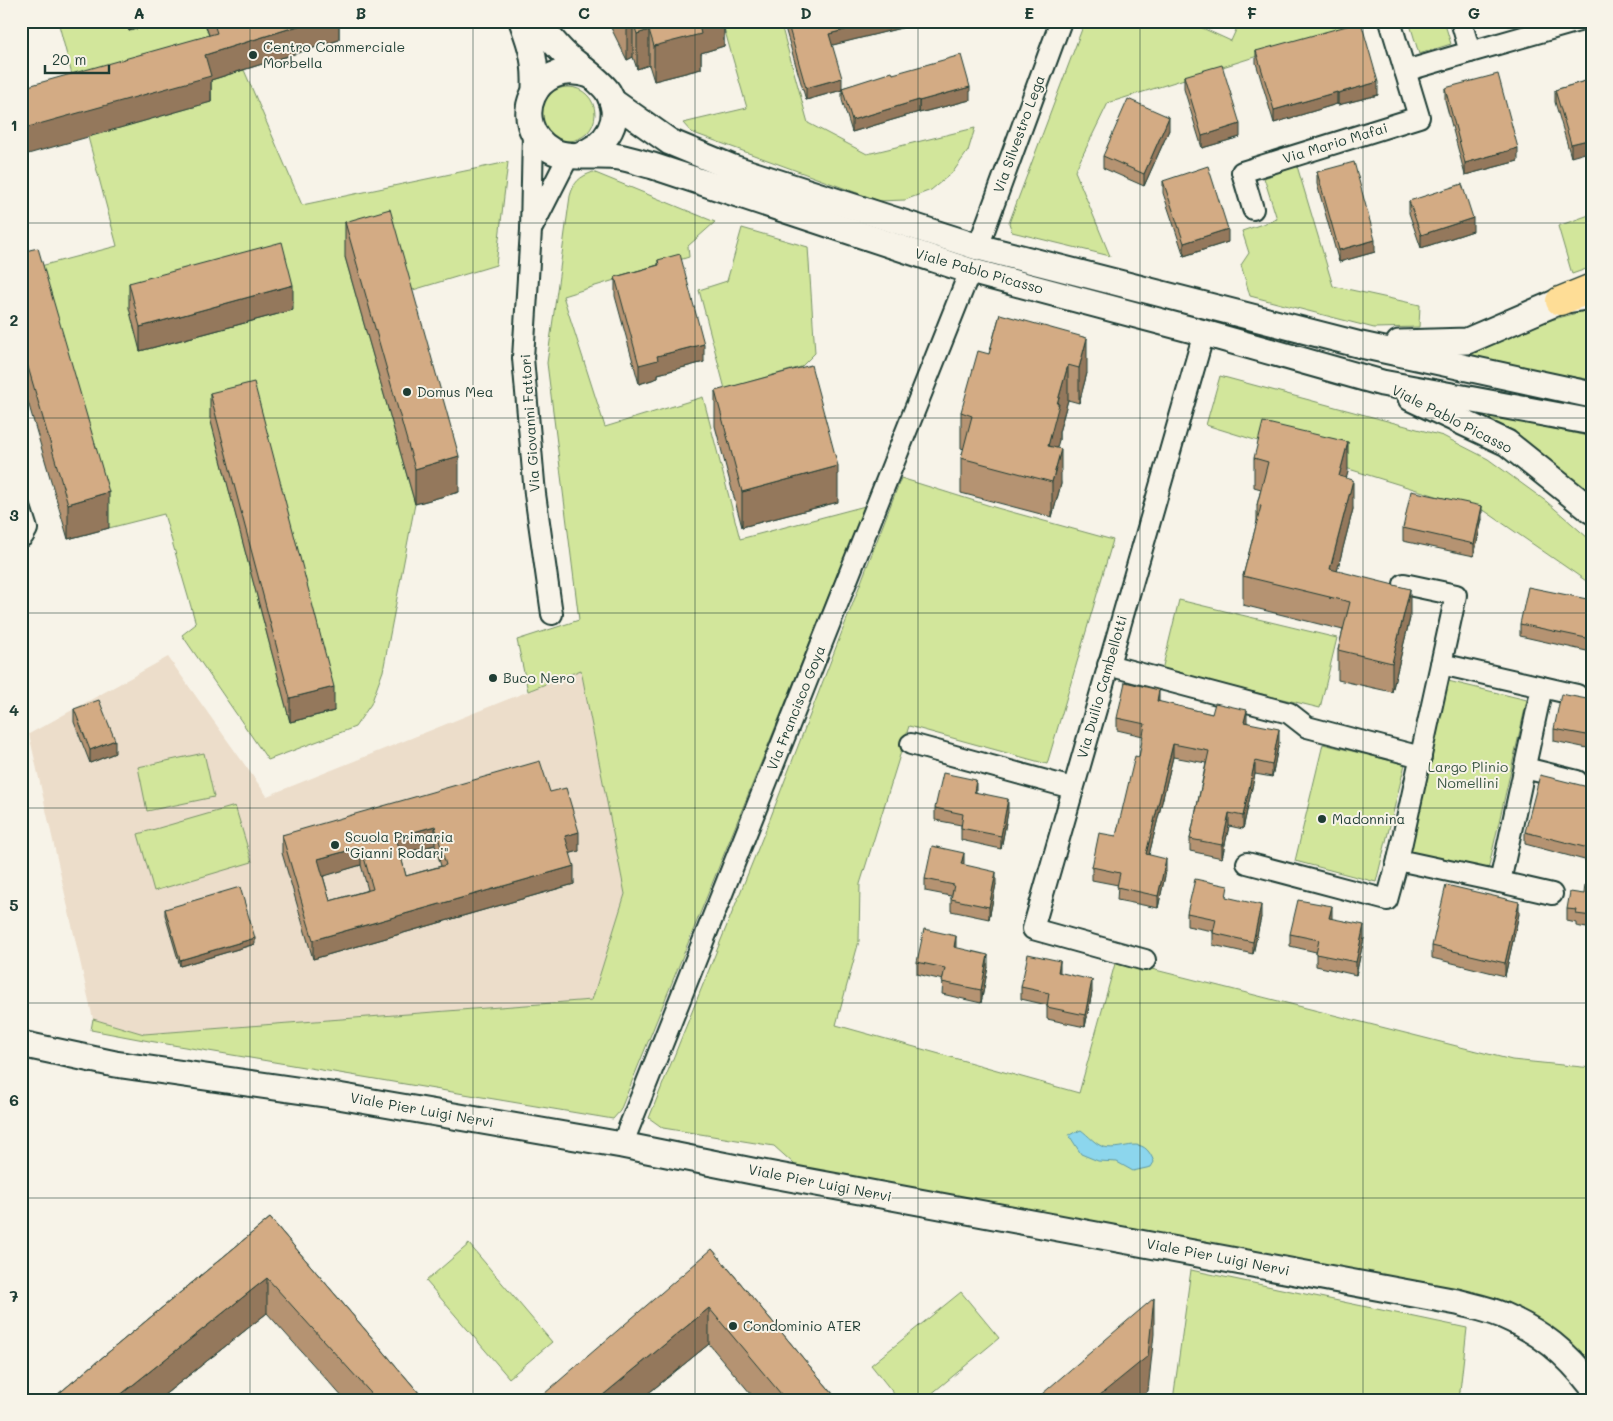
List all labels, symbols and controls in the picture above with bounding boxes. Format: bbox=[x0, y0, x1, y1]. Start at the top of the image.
text: A bbox=[133, 2, 145, 23]
text: B bbox=[356, 2, 366, 23]
text: C bbox=[578, 2, 590, 23]
text: D bbox=[800, 2, 812, 23]
text: E bbox=[1024, 2, 1034, 23]
text: F bbox=[1247, 2, 1257, 23]
text: G bbox=[1468, 2, 1480, 23]
place label: Centro Commerciale Morbella bbox=[263, 37, 405, 72]
scale bar bbox=[45, 42, 109, 74]
text: 20 m bbox=[52, 49, 86, 69]
marker: Centro Commerciale Morbella bbox=[247, 49, 259, 61]
street label: Via Silvestro Lega bbox=[988, 72, 1049, 195]
text: 1 bbox=[10, 114, 18, 135]
street label: Via Mario Mafai bbox=[1280, 118, 1390, 168]
street label: Viale Pablo Picasso bbox=[913, 243, 1046, 298]
text: 2 bbox=[10, 309, 19, 330]
street label: Via Giovanni Fattori bbox=[515, 353, 544, 493]
street label: Viale Pablo Picasso bbox=[1389, 380, 1516, 457]
place label: Domus Mea bbox=[417, 382, 494, 401]
marker: Domus Mea bbox=[401, 386, 413, 398]
text: 3 bbox=[9, 504, 19, 525]
street label: Via Duilio Cambellotti bbox=[1072, 613, 1131, 761]
street label: Via Francisco Goya bbox=[762, 643, 829, 773]
place label: Buco Nero bbox=[503, 668, 575, 687]
marker: Buco Nero bbox=[487, 672, 499, 684]
text: 4 bbox=[9, 699, 19, 720]
park label: Largo Plinio Nomellini bbox=[1428, 757, 1508, 792]
place label: Madonnina bbox=[1332, 809, 1405, 828]
marker: Madonnina bbox=[1316, 813, 1328, 825]
place label: Scuola Primaria "Gianni Rodari" bbox=[345, 827, 454, 862]
marker: Scuola Primaria "Gianni Rodari" bbox=[329, 839, 341, 851]
text: 5 bbox=[9, 894, 19, 915]
street label: Viale Pier Luigi Nervi bbox=[349, 1088, 495, 1132]
text: 6 bbox=[9, 1089, 19, 1110]
street label: Viale Pier Luigi Nervi bbox=[747, 1159, 893, 1206]
street label: Viale Pier Luigi Nervi bbox=[1145, 1233, 1291, 1280]
text: 7 bbox=[10, 1285, 19, 1306]
place label: Condominio ATER bbox=[743, 1316, 861, 1335]
marker: Condominio ATER bbox=[727, 1320, 739, 1332]

